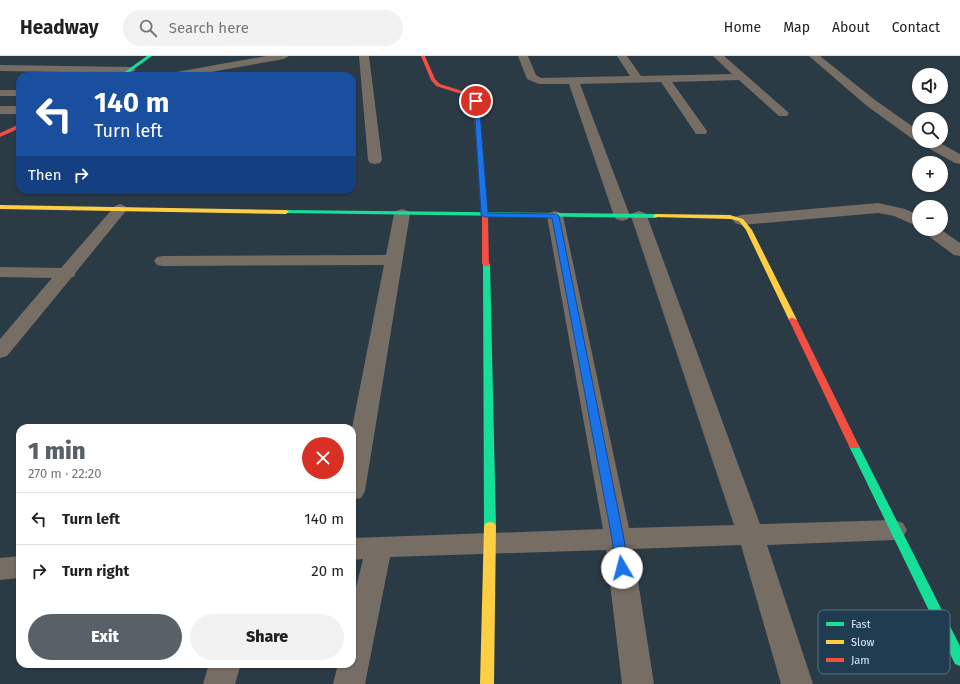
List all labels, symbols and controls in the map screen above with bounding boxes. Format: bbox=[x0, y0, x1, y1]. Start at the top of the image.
search box bbox=[123, 10, 403, 46]
text: Headway bbox=[20, 16, 99, 39]
icon: search bbox=[137, 17, 159, 39]
text: Search here bbox=[169, 19, 249, 37]
text: Home bbox=[724, 19, 761, 36]
text: Map bbox=[783, 19, 810, 36]
text: About bbox=[832, 19, 870, 36]
text: Contact bbox=[892, 19, 940, 36]
map controls bbox=[912, 68, 948, 236]
button: sound bbox=[912, 68, 948, 104]
pin bbox=[459, 84, 493, 118]
text: 140 m bbox=[94, 86, 170, 119]
icon: left bbox=[28, 88, 80, 140]
icon: arrive bbox=[465, 90, 487, 112]
button: search bbox=[912, 112, 948, 148]
text: Turn left bbox=[94, 120, 163, 142]
button: + bbox=[912, 156, 948, 192]
icon: right bbox=[70, 164, 92, 186]
text: Then bbox=[28, 166, 62, 184]
button: − bbox=[912, 200, 948, 236]
text: 1 min bbox=[28, 437, 86, 465]
button: close bbox=[302, 437, 344, 479]
text: 270 m · 22:20 bbox=[28, 466, 101, 481]
icon: left bbox=[28, 508, 50, 530]
text: Turn left bbox=[62, 510, 120, 528]
text: 140 m bbox=[304, 510, 344, 528]
position arrow bbox=[601, 547, 643, 589]
icon: right bbox=[28, 560, 50, 582]
text: Turn right bbox=[62, 562, 129, 580]
text: 20 m bbox=[311, 562, 344, 580]
legend bbox=[818, 610, 950, 674]
button: Exit bbox=[28, 614, 182, 660]
button: Share bbox=[190, 614, 344, 660]
text: Fast bbox=[851, 618, 871, 631]
text: Slow bbox=[851, 636, 875, 649]
text: Jam bbox=[851, 654, 870, 667]

